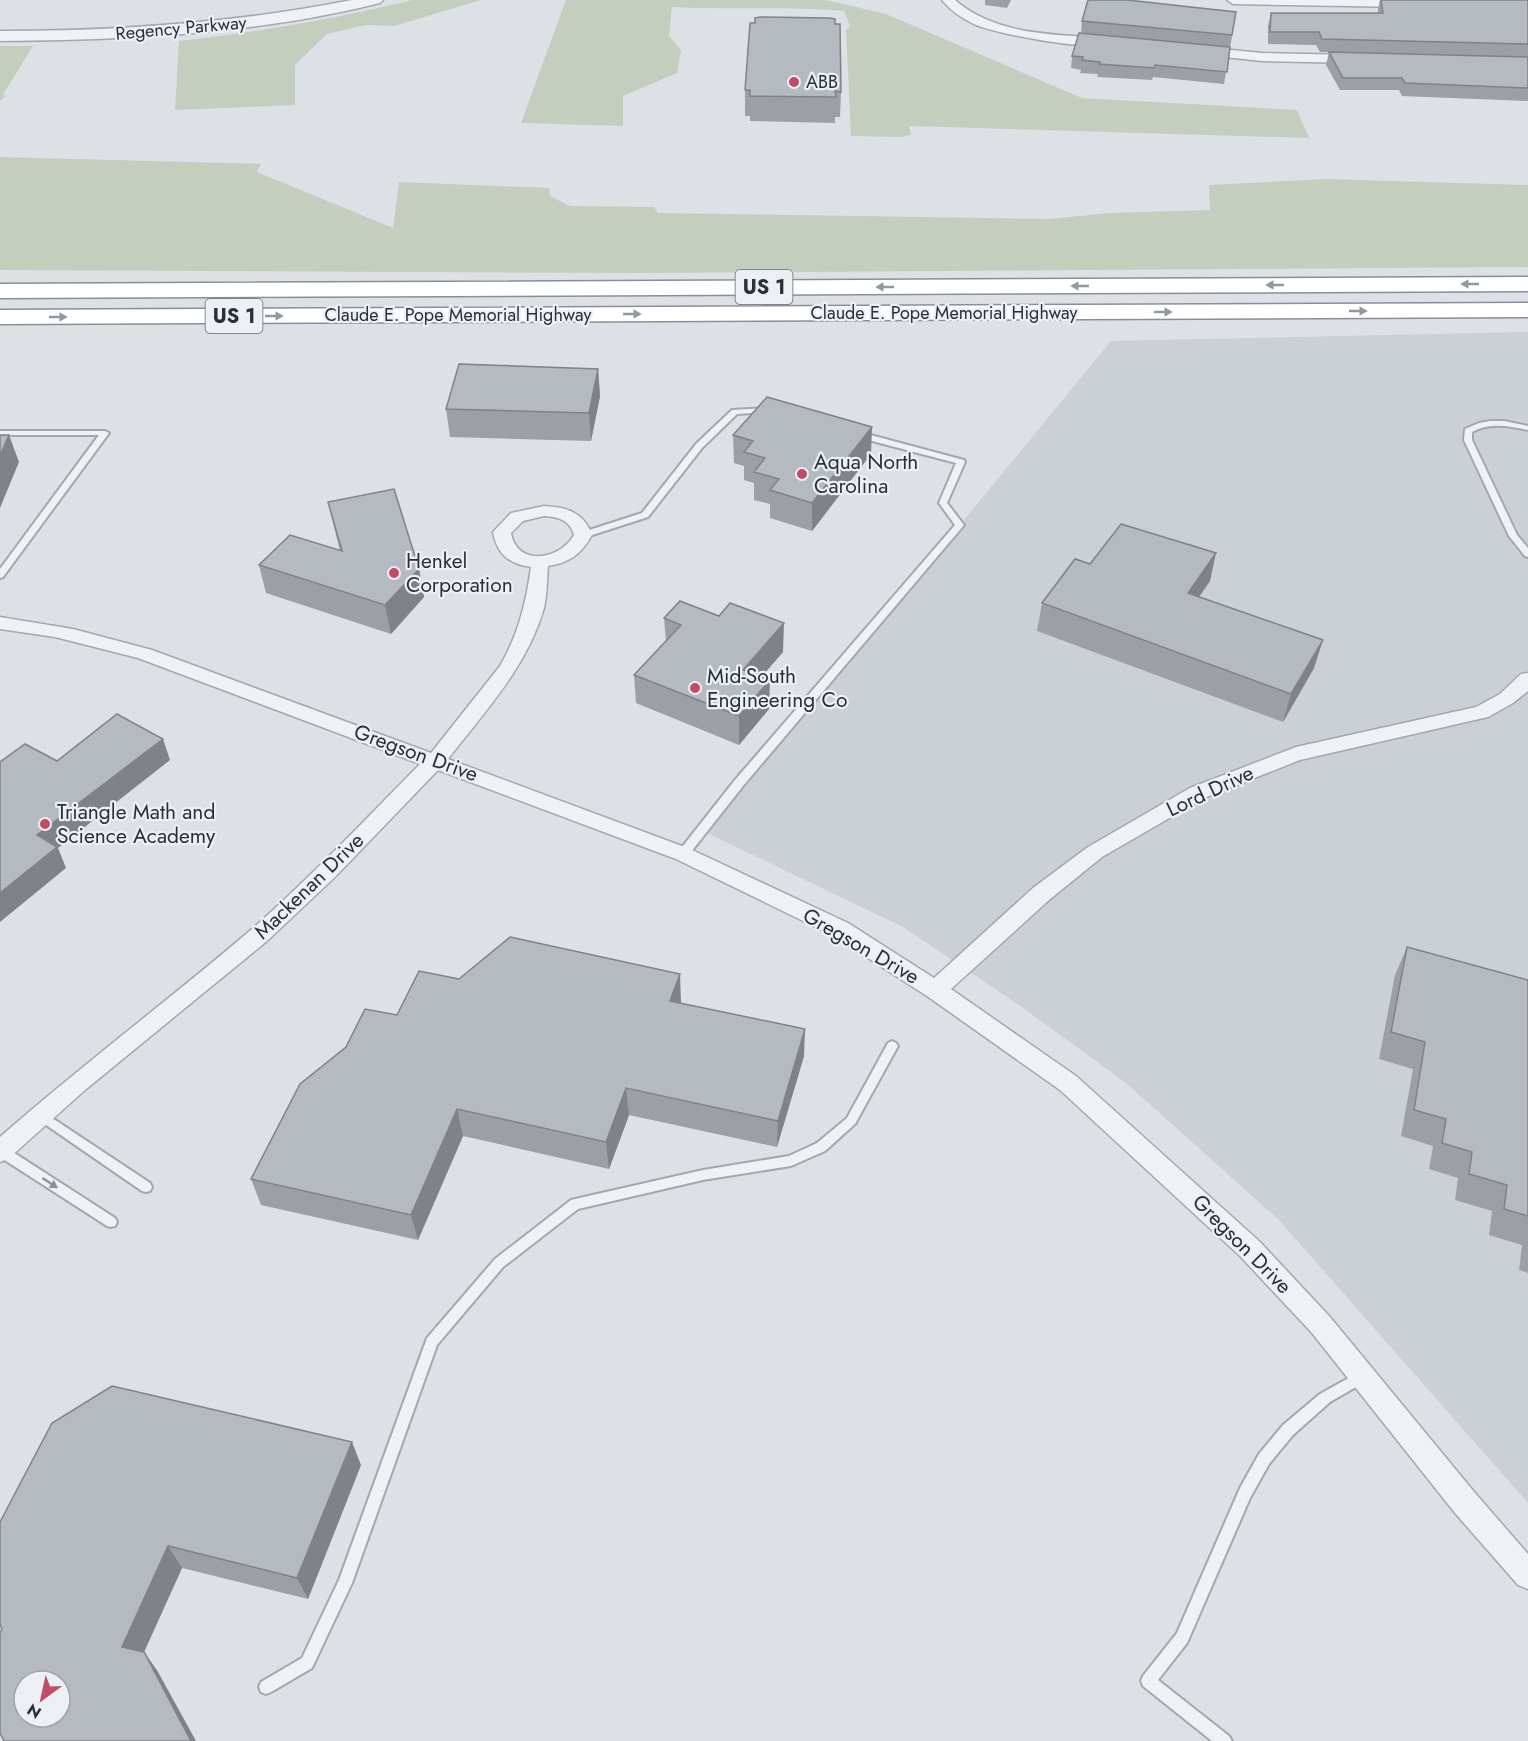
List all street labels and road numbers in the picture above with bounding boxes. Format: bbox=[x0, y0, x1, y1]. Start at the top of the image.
street label: Regency Parkway bbox=[114, 9, 248, 47]
road number: US 1 bbox=[736, 270, 792, 304]
road number: US 1 bbox=[206, 299, 262, 333]
street label: Claude E. Pope Memorial Highway bbox=[811, 300, 1078, 326]
street label: Claude E. Pope Memorial Highway bbox=[325, 302, 592, 328]
street label: Gregson Drive bbox=[350, 717, 482, 789]
street label: Lord Drive bbox=[1161, 758, 1259, 824]
street label: Mackenan Drive bbox=[247, 826, 371, 946]
street label: Gregson Drive bbox=[797, 901, 925, 992]
street label: Gregson Drive bbox=[1185, 1187, 1299, 1301]

